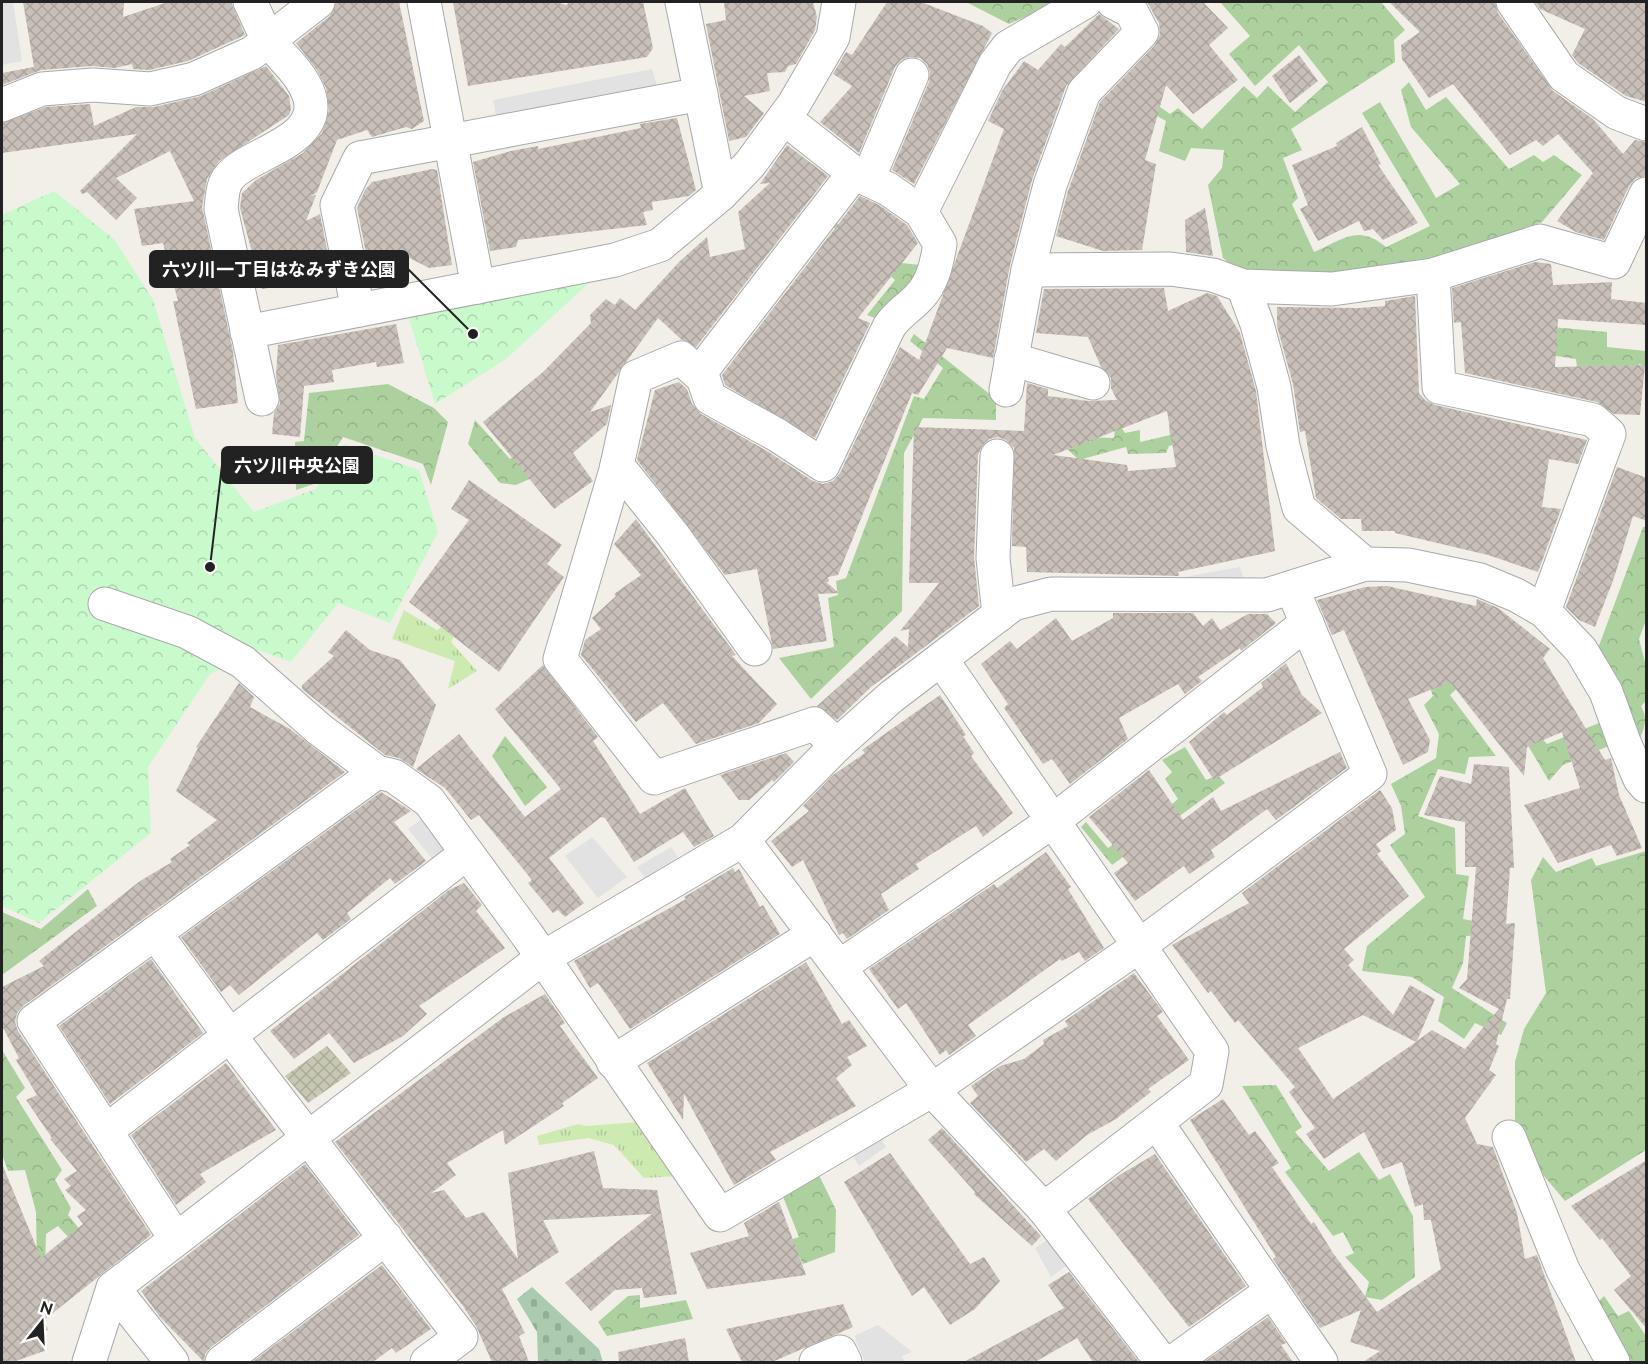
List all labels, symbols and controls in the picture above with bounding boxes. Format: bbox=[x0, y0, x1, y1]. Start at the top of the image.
callout: 六ツ川一丁目はなみずき公園 bbox=[150, 251, 408, 287]
text: 六ツ川一丁目はなみずき公園 bbox=[162, 259, 396, 280]
callout: 六ツ川中央公園 bbox=[222, 447, 372, 483]
text: 六ツ川中央公園 bbox=[234, 455, 360, 476]
north arrow bbox=[12, 1292, 72, 1352]
text: N bbox=[38, 1297, 55, 1319]

